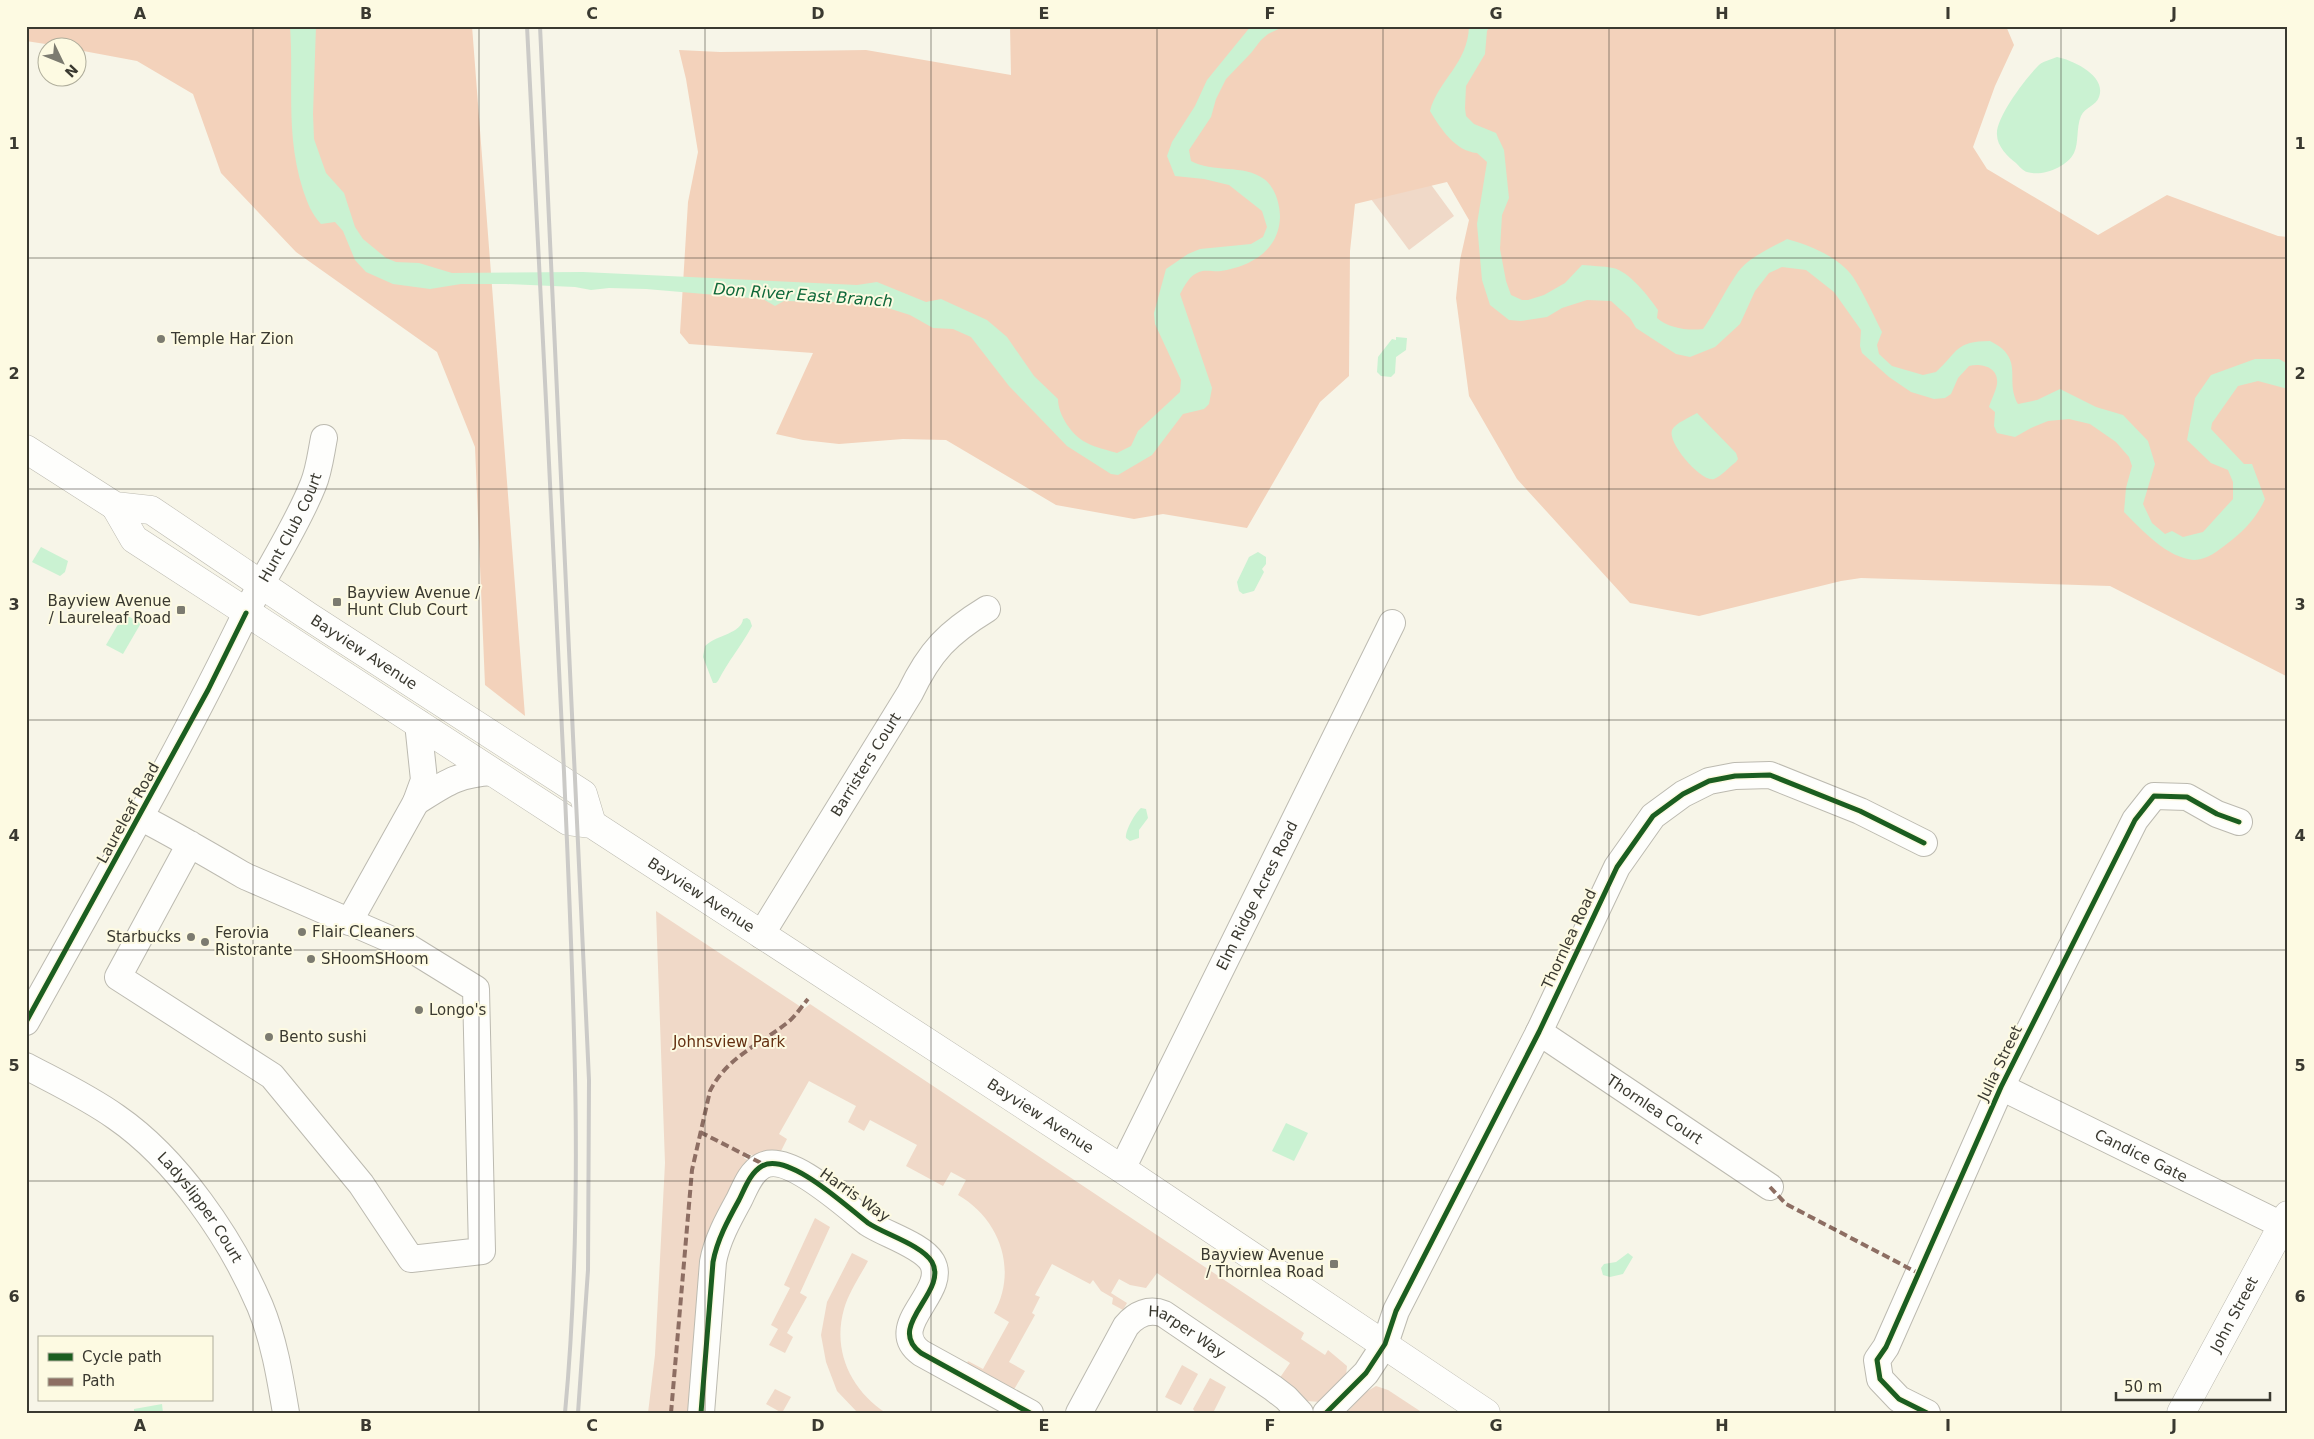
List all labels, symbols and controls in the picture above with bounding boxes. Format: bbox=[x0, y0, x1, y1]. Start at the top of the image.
text: A bbox=[134, 4, 147, 23]
text: B bbox=[360, 4, 372, 23]
text: C bbox=[586, 4, 598, 23]
text: D bbox=[811, 4, 825, 23]
text: E bbox=[1039, 4, 1049, 23]
text: F bbox=[1265, 4, 1275, 23]
text: G bbox=[1489, 4, 1503, 23]
text: H bbox=[1715, 4, 1729, 23]
text: I bbox=[1945, 4, 1951, 23]
text: J bbox=[2170, 4, 2177, 23]
north arrow bbox=[38, 38, 88, 88]
text: N bbox=[62, 61, 81, 81]
text: 1 bbox=[8, 134, 20, 153]
text: 1 bbox=[2294, 134, 2306, 153]
water label: Don River East Branch bbox=[713, 279, 893, 311]
place label: Temple Har Zion bbox=[170, 330, 294, 348]
marker: Temple Har Zion bbox=[155, 333, 167, 345]
text: 2 bbox=[8, 364, 20, 383]
text: 2 bbox=[2294, 364, 2306, 383]
street label: Hunt Club Court bbox=[255, 471, 326, 585]
place label: Bayview Avenue / Hunt Club Court bbox=[347, 584, 481, 619]
place label: Bayview Avenue / Laureleaf Road bbox=[48, 592, 171, 627]
text: 3 bbox=[8, 595, 20, 614]
text: 3 bbox=[2294, 595, 2306, 614]
marker: Bayview Avenue / Hunt Club Court bbox=[331, 596, 343, 608]
marker: Bayview Avenue / Laureleaf Road bbox=[175, 604, 187, 616]
street label: Bayview Avenue bbox=[307, 611, 421, 693]
street label: Barristers Court bbox=[827, 709, 905, 820]
street label: Laureleaf Road bbox=[93, 759, 163, 867]
street label: Elm Ridge Acres Road bbox=[1213, 818, 1302, 973]
text: 4 bbox=[8, 826, 20, 845]
text: 4 bbox=[2294, 826, 2306, 845]
street label: Bayview Avenue bbox=[644, 854, 758, 936]
street label: Thornlea Road bbox=[1538, 886, 1600, 993]
place label: Flair Cleaners bbox=[312, 923, 415, 941]
place label: Ferovia Ristorante bbox=[215, 924, 292, 959]
marker: Flair Cleaners bbox=[296, 926, 308, 938]
place label: Starbucks bbox=[106, 928, 181, 946]
marker: Starbucks bbox=[185, 931, 197, 943]
marker: Ferovia Ristorante bbox=[199, 936, 211, 948]
place label: SHoomSHoom bbox=[321, 950, 429, 968]
marker: SHoomSHoom bbox=[305, 953, 317, 965]
place label: Longo's bbox=[429, 1001, 487, 1019]
marker: Longo's bbox=[413, 1004, 425, 1016]
street label: Julia Street bbox=[1974, 1022, 2026, 1105]
place label: Bento sushi bbox=[279, 1028, 367, 1046]
marker: Bento sushi bbox=[263, 1031, 275, 1043]
park label: Johnsview Park bbox=[672, 1033, 785, 1051]
text: 5 bbox=[8, 1056, 20, 1075]
text: 5 bbox=[2294, 1056, 2306, 1075]
street label: Thornlea Court bbox=[1602, 1070, 1706, 1148]
street label: Bayview Avenue bbox=[984, 1075, 1097, 1157]
street label: Candice Gate bbox=[2092, 1125, 2190, 1186]
street label: Ladyslipper Court bbox=[154, 1148, 246, 1266]
street label: Harris Way bbox=[817, 1164, 894, 1226]
place label: Bayview Avenue / Thornlea Road bbox=[1201, 1246, 1324, 1281]
marker: Bayview Avenue / Thornlea Road bbox=[1328, 1258, 1340, 1270]
street label: John Street bbox=[2206, 1274, 2262, 1356]
text: 6 bbox=[8, 1287, 20, 1306]
text: 6 bbox=[2294, 1287, 2306, 1306]
street label: Harper Way bbox=[1148, 1302, 1229, 1362]
legend bbox=[38, 1336, 212, 1402]
text: Cycle path bbox=[82, 1348, 162, 1366]
scale bar bbox=[2116, 1369, 2270, 1401]
text: Path bbox=[82, 1372, 115, 1390]
text: 50 m bbox=[2124, 1378, 2162, 1396]
text: A bbox=[134, 1416, 147, 1435]
text: B bbox=[360, 1416, 372, 1435]
text: C bbox=[586, 1416, 598, 1435]
text: D bbox=[811, 1416, 825, 1435]
text: E bbox=[1039, 1416, 1049, 1435]
text: F bbox=[1265, 1416, 1275, 1435]
text: G bbox=[1489, 1416, 1503, 1435]
text: H bbox=[1715, 1416, 1729, 1435]
text: I bbox=[1945, 1416, 1951, 1435]
text: J bbox=[2170, 1416, 2177, 1435]

